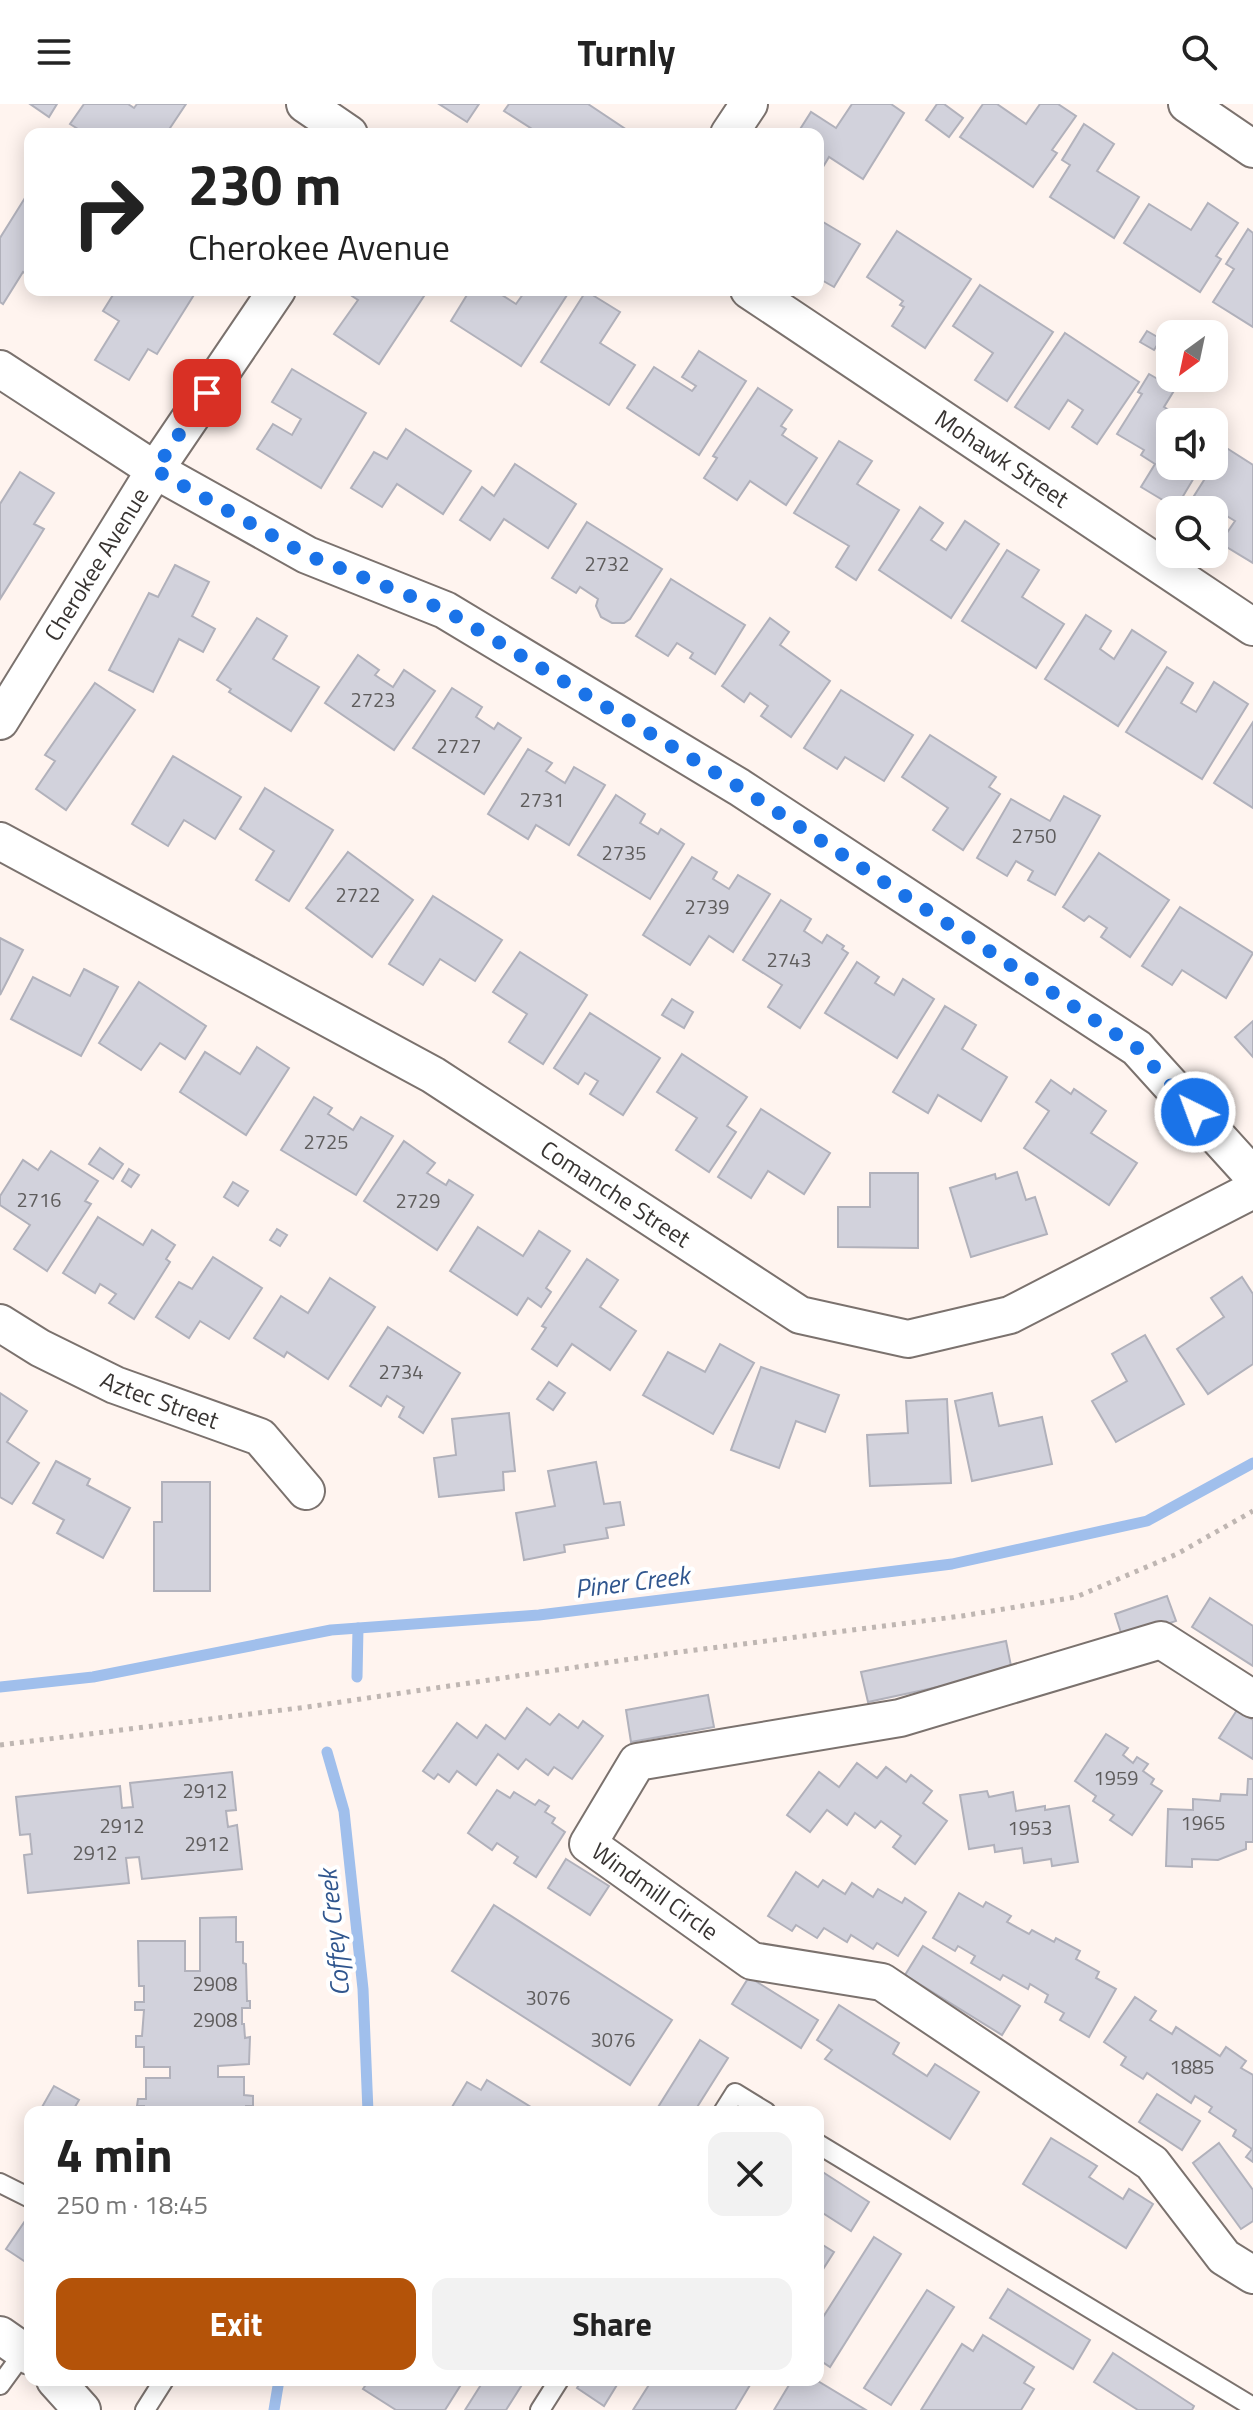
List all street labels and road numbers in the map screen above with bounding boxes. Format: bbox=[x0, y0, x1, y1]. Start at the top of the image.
street label: Mohawk Street bbox=[928, 400, 1077, 516]
street label: Cherokee Avenue bbox=[35, 480, 157, 648]
street label: Comanche Street bbox=[534, 1131, 699, 1256]
street label: Aztec Street bbox=[94, 1362, 224, 1438]
street label: Windmill Circle bbox=[585, 1833, 726, 1949]

